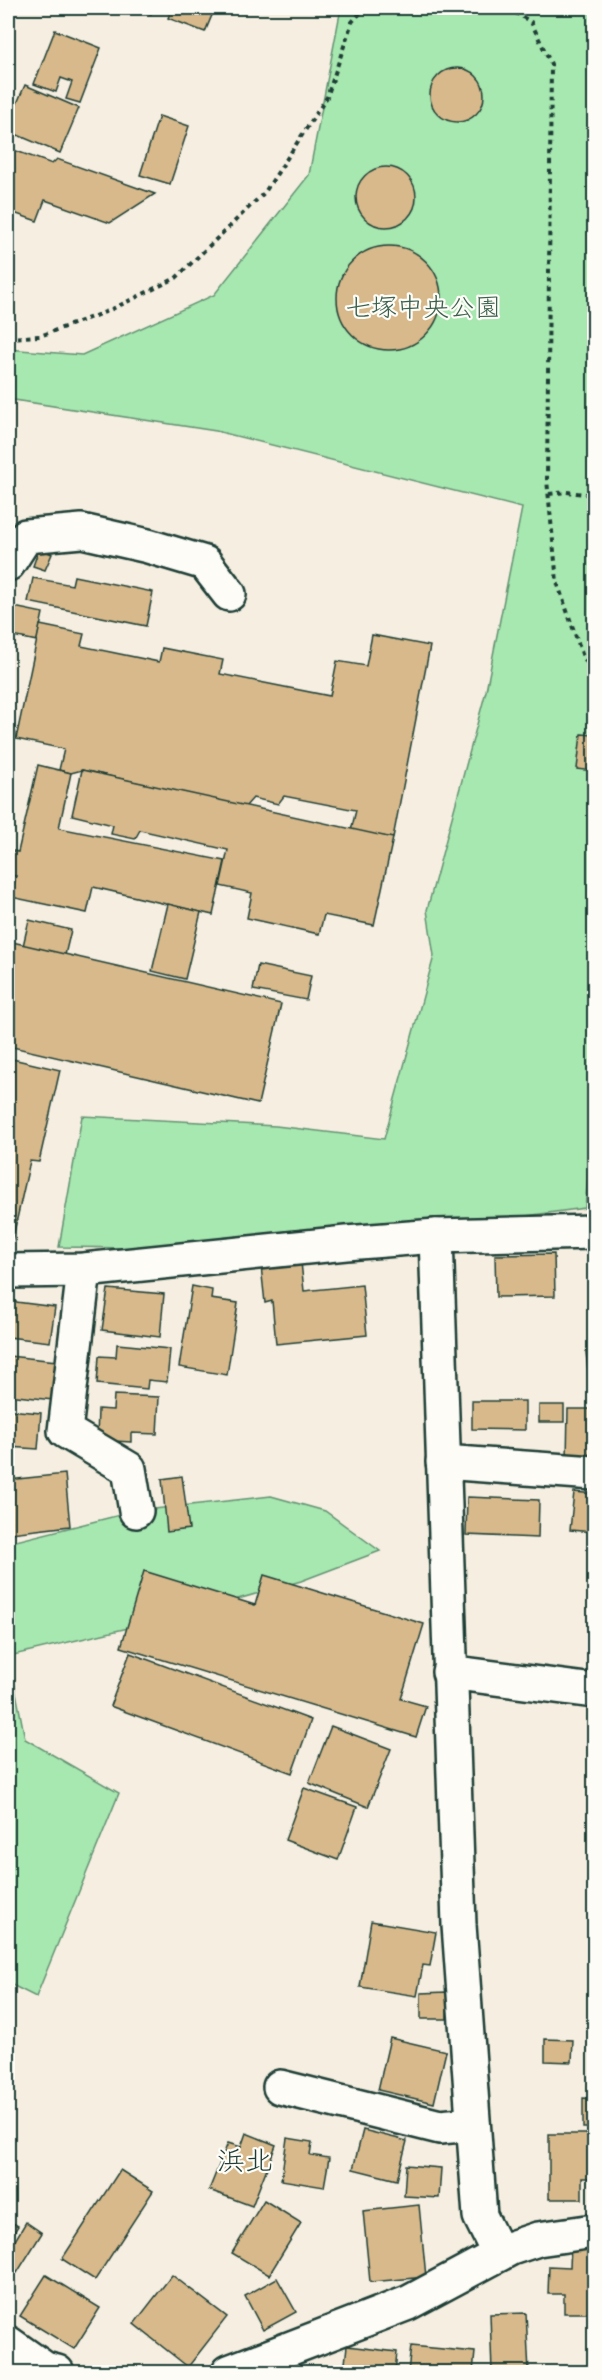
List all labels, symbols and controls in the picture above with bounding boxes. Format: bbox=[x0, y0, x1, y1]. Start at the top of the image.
park label: 七塚中央公園 bbox=[345, 291, 501, 324]
district label: 浜北 bbox=[217, 2143, 273, 2178]

